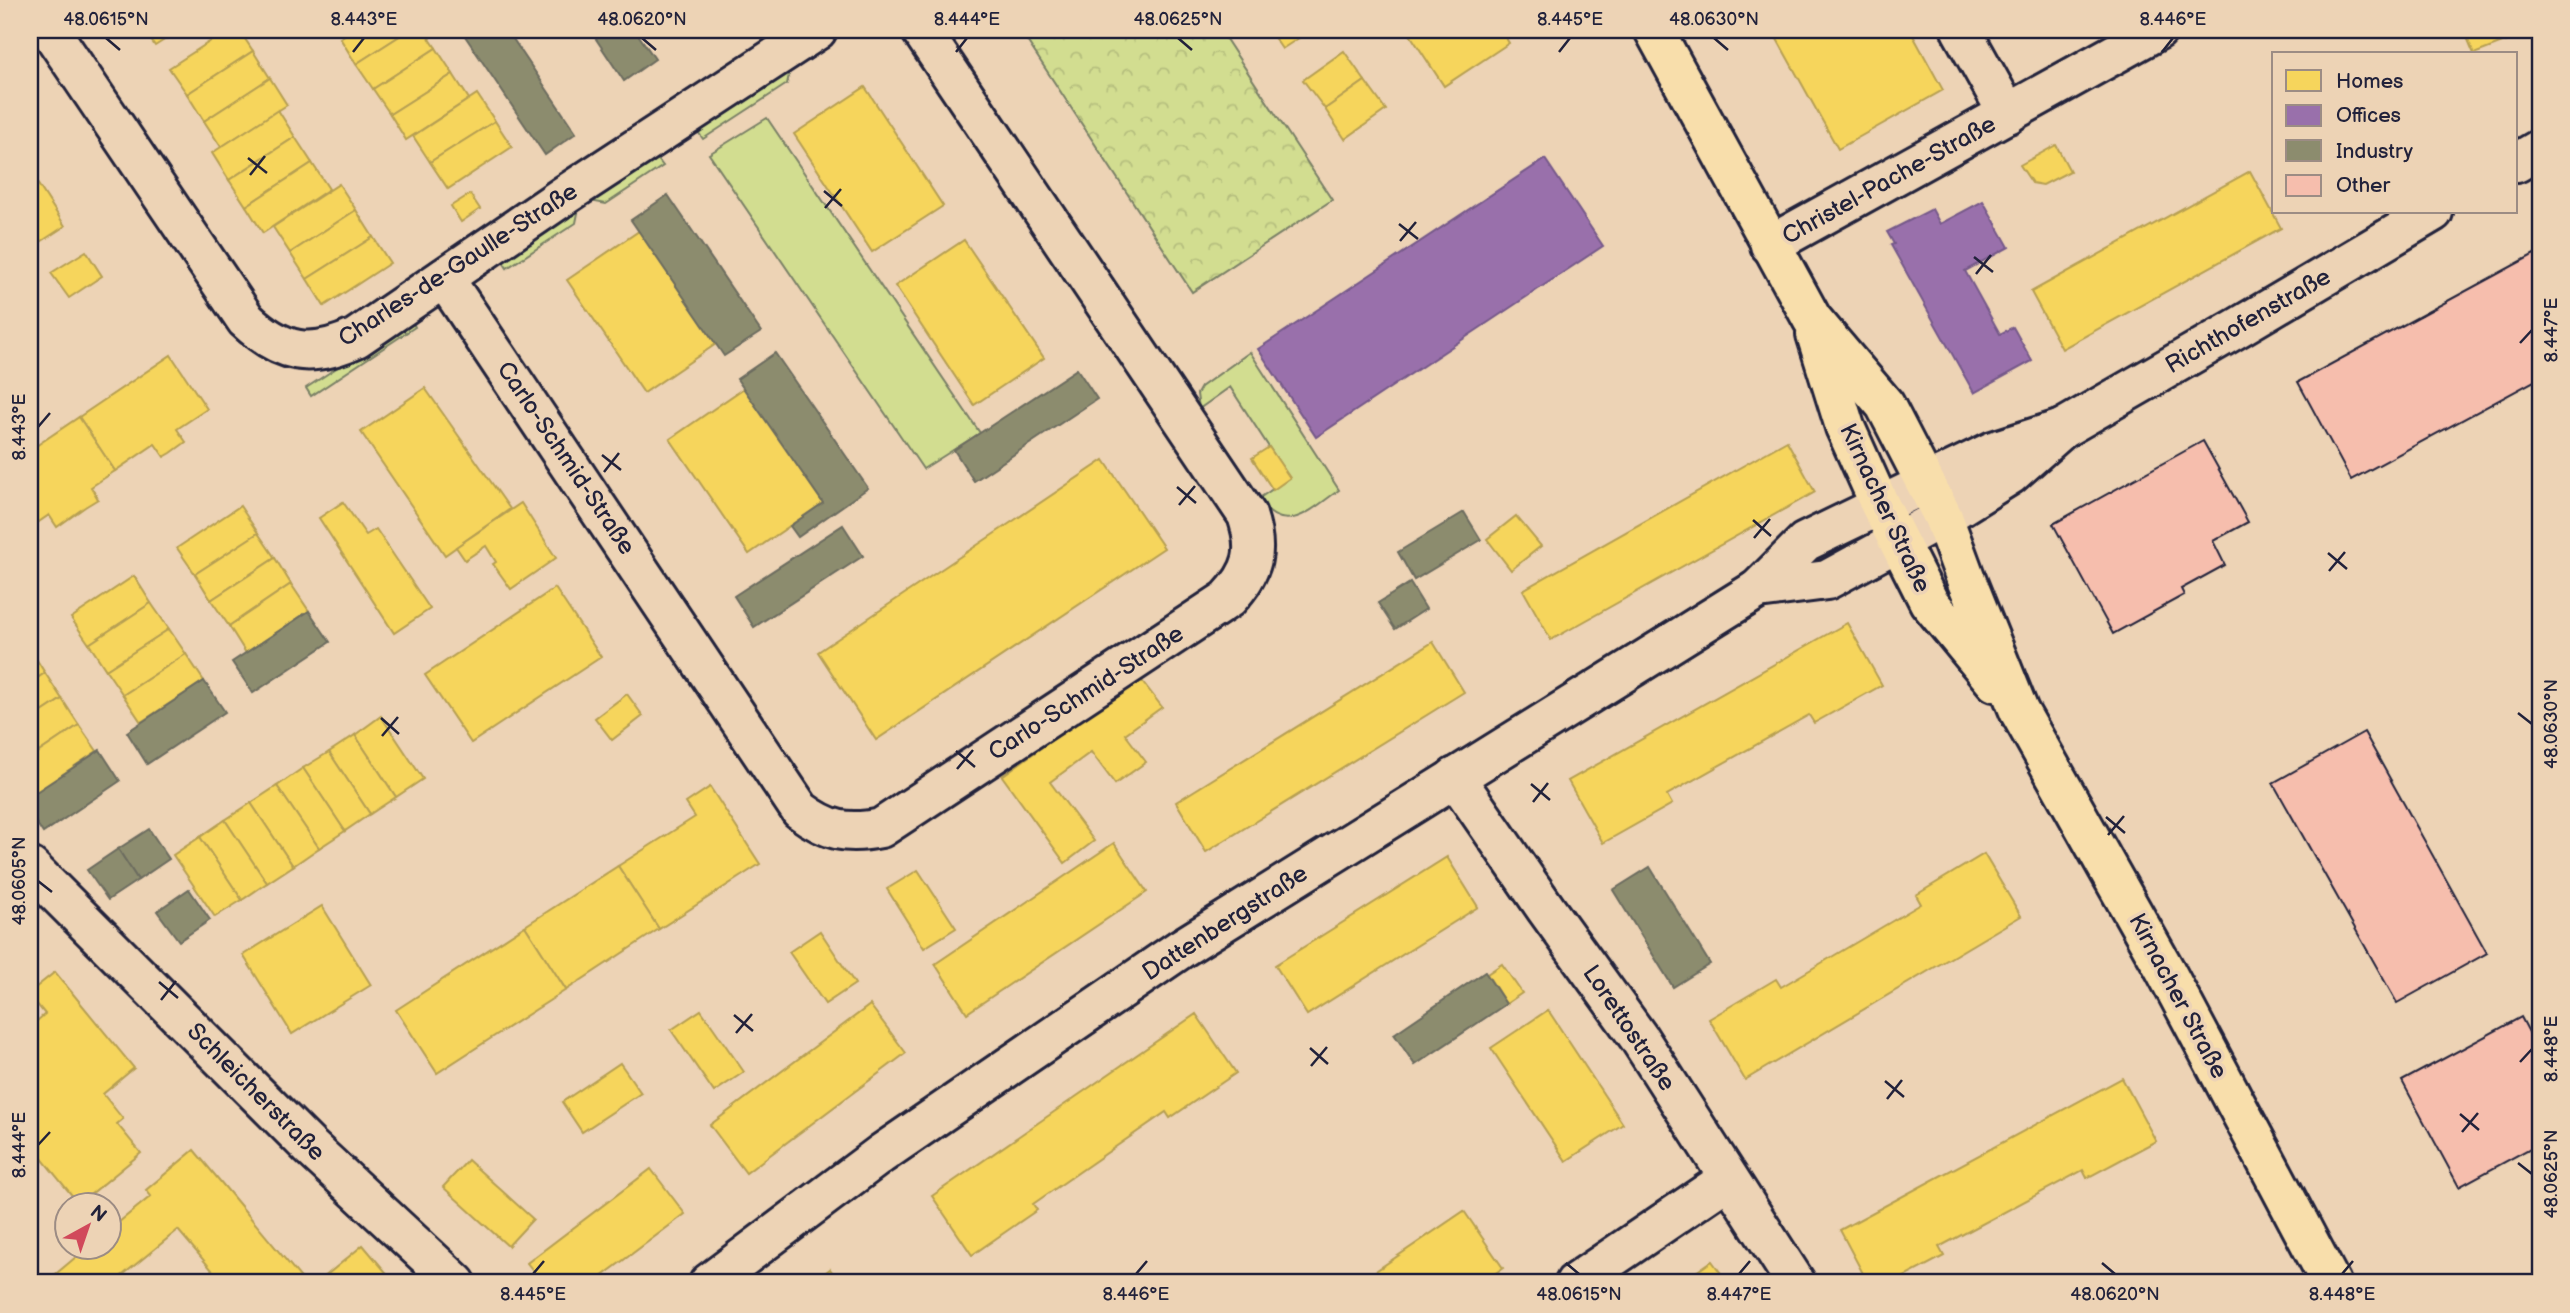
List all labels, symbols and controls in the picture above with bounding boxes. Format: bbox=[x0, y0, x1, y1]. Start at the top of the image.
text: 48.0615°N bbox=[63, 9, 149, 30]
text: 8.443°E bbox=[331, 9, 398, 30]
text: 48.0620°N bbox=[597, 9, 687, 30]
text: 8.444°E bbox=[934, 9, 1000, 30]
text: 48.0625°N bbox=[1133, 9, 1223, 30]
text: 8.445°E bbox=[1537, 9, 1603, 30]
text: 48.0630°N bbox=[1669, 9, 1759, 30]
text: 8.446°E bbox=[2140, 9, 2207, 30]
legend bbox=[2272, 52, 2518, 214]
text: Homes bbox=[2336, 69, 2404, 94]
text: Offices bbox=[2336, 103, 2401, 128]
street label: Christel-Pache-Straße bbox=[1777, 109, 2001, 251]
text: Industry bbox=[2336, 139, 2414, 164]
text: Other bbox=[2336, 173, 2391, 198]
street label: Charles-de-Gaulle-Straße bbox=[333, 177, 583, 353]
street label: Richthofenstraße bbox=[2160, 262, 2336, 380]
text: 8.447°E bbox=[2541, 297, 2562, 362]
street label: Carlo-Schmid-Straße bbox=[491, 356, 641, 560]
text: 8.443°E bbox=[9, 393, 30, 460]
street label: Kirnacher Straße bbox=[1833, 419, 1937, 597]
street label: Carlo-Schmid-Straße bbox=[983, 619, 1189, 767]
text: 48.0630°N bbox=[2541, 679, 2562, 769]
text: 48.0605°N bbox=[9, 836, 30, 926]
street label: Dattenbergstraße bbox=[1137, 859, 1313, 987]
street label: Kirnacher Straße bbox=[2122, 908, 2234, 1084]
street label: Lorettostraße bbox=[1576, 960, 1682, 1096]
text: 8.448°E bbox=[2541, 1016, 2562, 1082]
street label: Schleicherstraße bbox=[181, 1017, 331, 1167]
text: 8.444°E bbox=[9, 1112, 30, 1178]
text: 48.0625°N bbox=[2541, 1129, 2562, 1219]
north arrow bbox=[52, 1190, 122, 1260]
text: N bbox=[85, 1201, 111, 1228]
text: 8.445°E bbox=[500, 1284, 566, 1305]
text: 8.446°E bbox=[1103, 1284, 1170, 1305]
text: 48.0615°N bbox=[1536, 1284, 1622, 1305]
text: 8.447°E bbox=[1707, 1284, 1772, 1305]
text: 48.0620°N bbox=[2070, 1284, 2160, 1305]
text: 8.448°E bbox=[2309, 1284, 2375, 1305]

